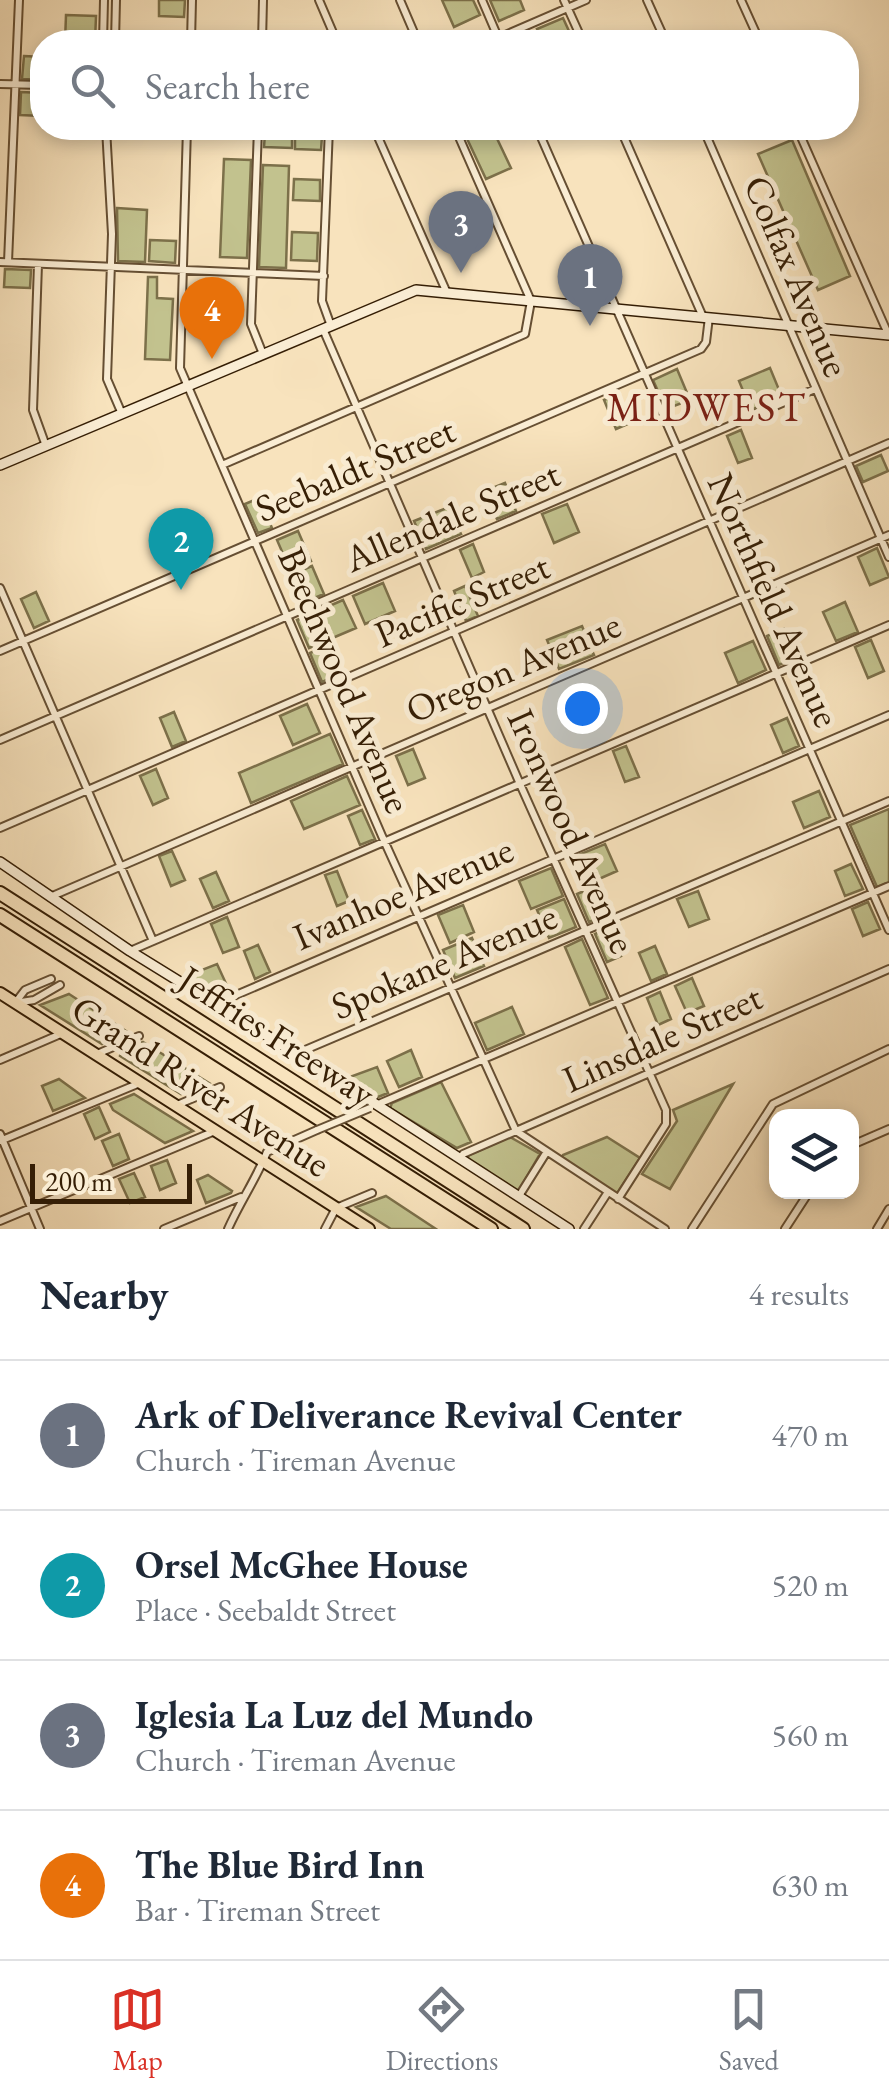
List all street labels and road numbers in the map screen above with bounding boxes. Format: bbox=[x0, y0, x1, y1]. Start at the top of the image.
street label: Colfax Avenue bbox=[733, 168, 862, 384]
street label: Seebaldt Street bbox=[248, 404, 462, 533]
street label: Allendale Street bbox=[336, 448, 567, 583]
street label: Northfield Avenue bbox=[697, 465, 852, 734]
street label: Beechwood Avenue bbox=[267, 540, 423, 820]
street label: Pacific Street bbox=[367, 541, 557, 658]
street label: Oregon Avenue bbox=[398, 599, 628, 734]
street label: Ironwood Avenue bbox=[497, 701, 648, 960]
street label: Ivanhoe Avenue bbox=[285, 824, 520, 961]
street label: Spokane Avenue bbox=[324, 891, 564, 1030]
street label: Jeffries Freeway bbox=[167, 952, 385, 1117]
street label: Linsdale Street bbox=[554, 972, 769, 1103]
street label: Grand River Avenue bbox=[63, 984, 340, 1187]

